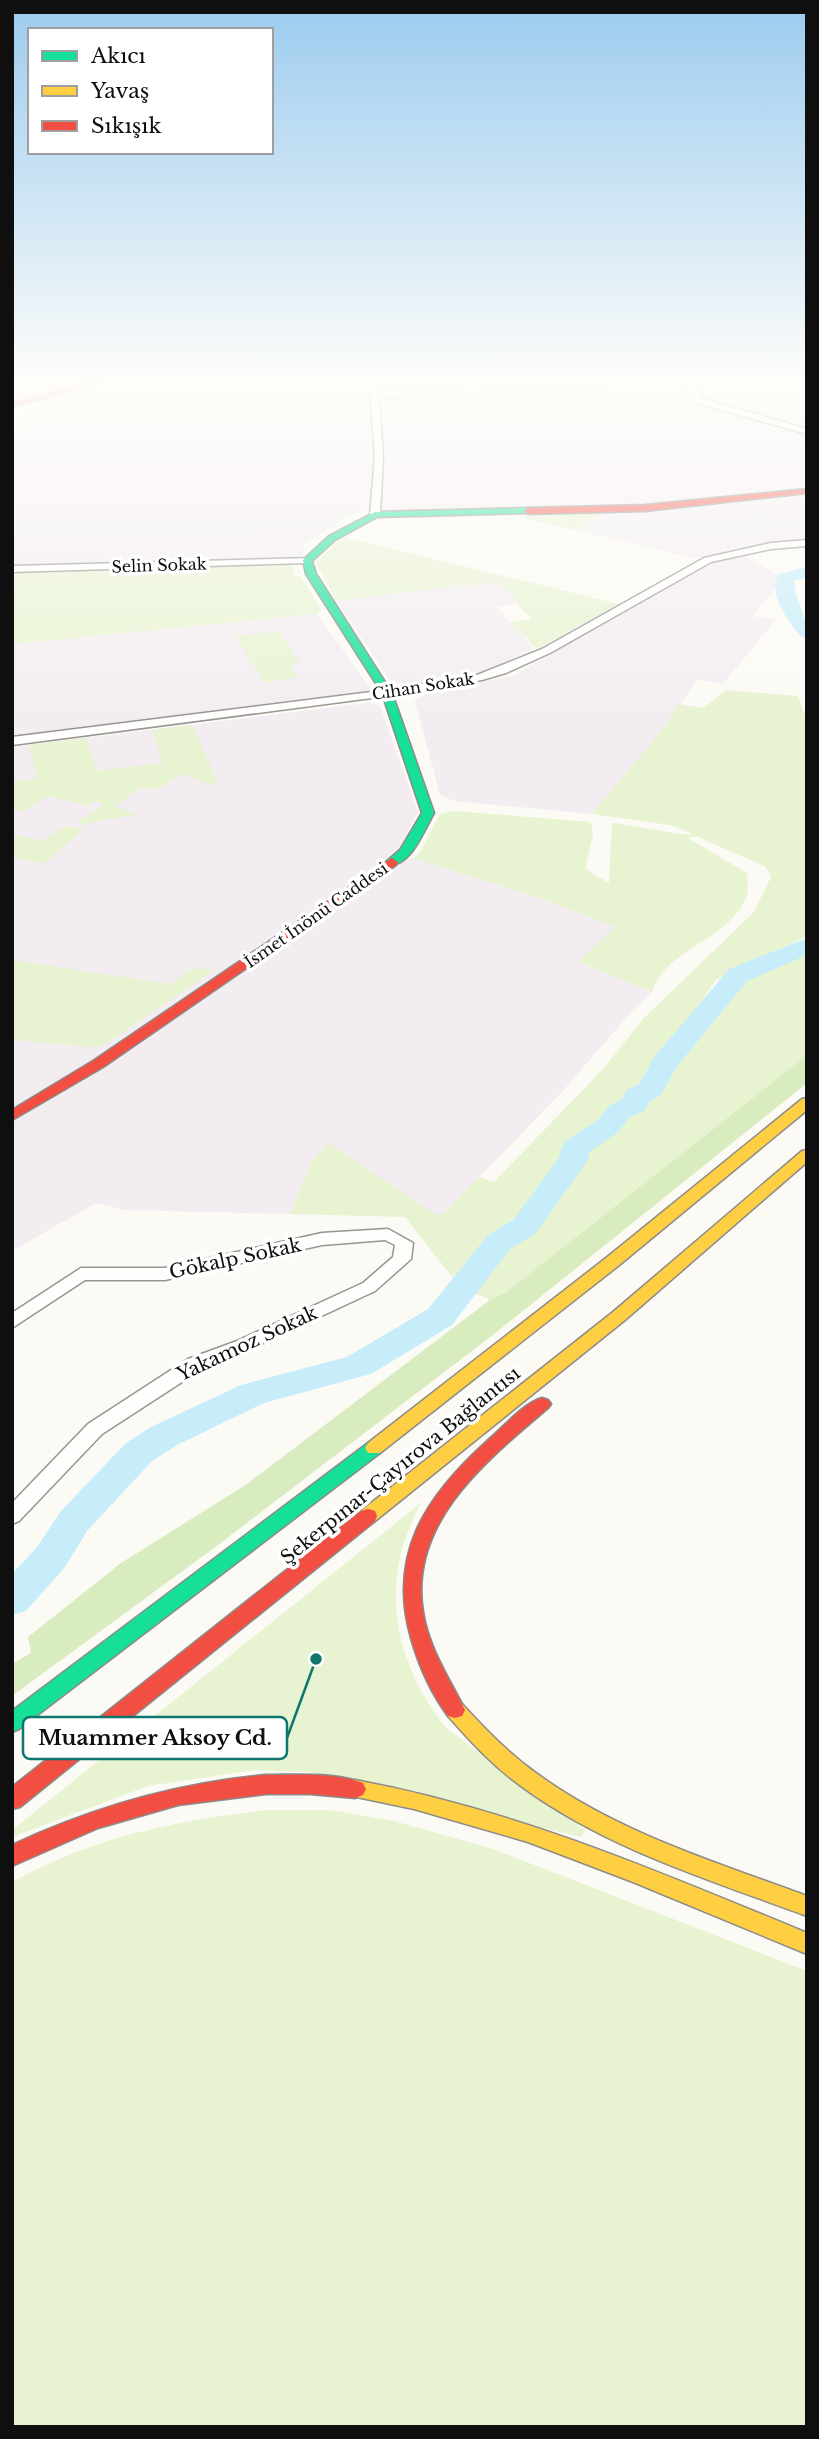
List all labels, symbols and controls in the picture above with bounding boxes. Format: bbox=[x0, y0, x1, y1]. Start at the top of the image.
legend bbox=[28, 28, 273, 154]
text: Akıcı bbox=[90, 43, 146, 69]
text: Yavaş bbox=[90, 78, 149, 104]
text: Sıkışık bbox=[91, 113, 161, 139]
street label: Selin Sokak bbox=[111, 553, 207, 577]
street label: Cihan Sokak bbox=[371, 668, 476, 704]
street label: İsmet İnönü Caddesi bbox=[240, 858, 392, 972]
street label: Gökalp Sokak bbox=[167, 1233, 303, 1284]
street label: Yakamoz Sokak bbox=[172, 1301, 321, 1386]
street label: Şekerpınar-Çayırova Bağlantısı bbox=[276, 1361, 525, 1569]
callout: Muammer Aksoy Cd. bbox=[23, 1717, 287, 1759]
text: Muammer Aksoy Cd. bbox=[38, 1725, 272, 1751]

